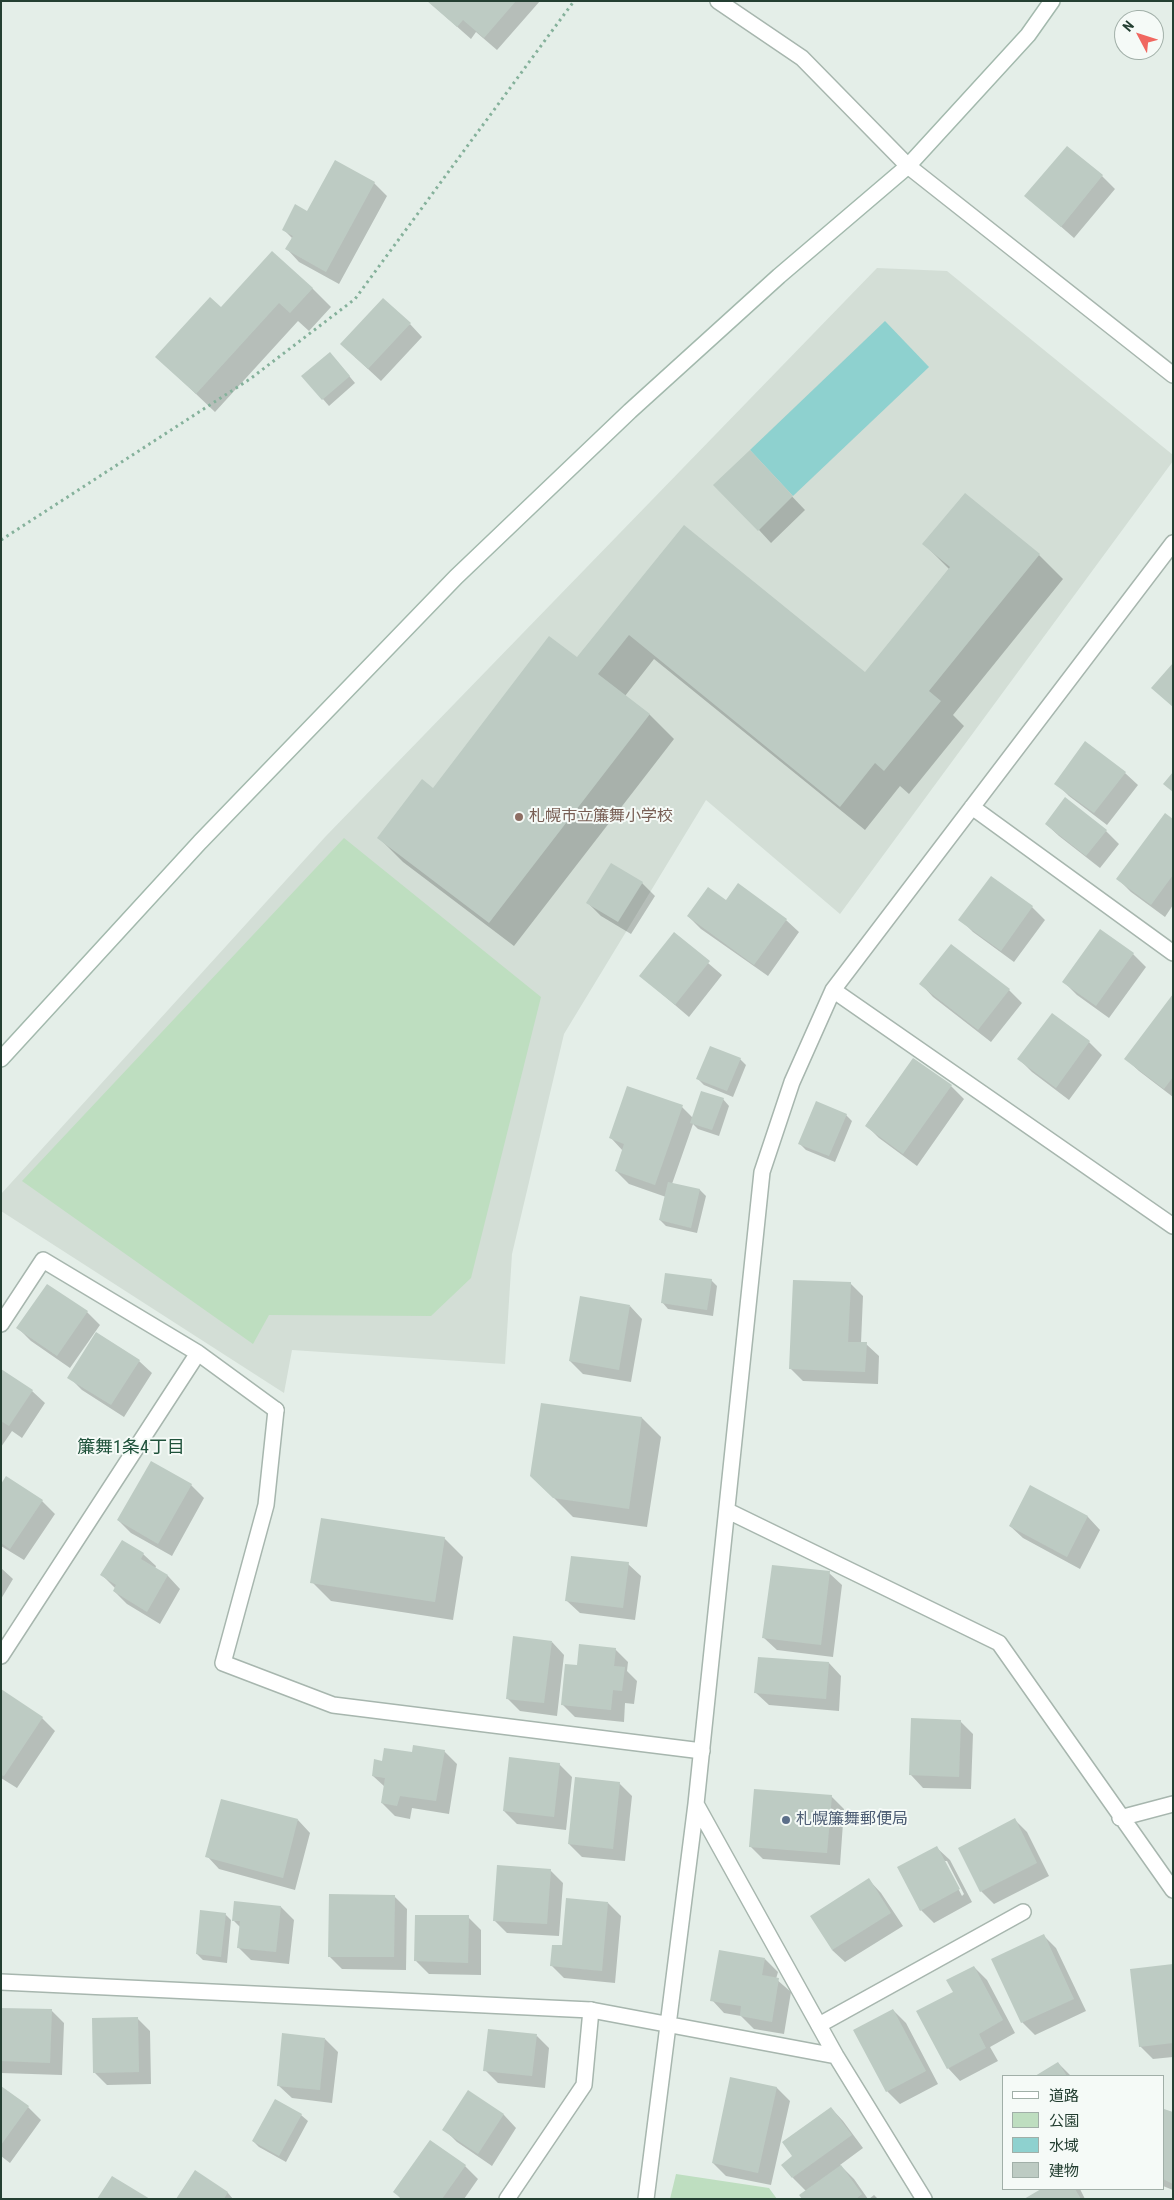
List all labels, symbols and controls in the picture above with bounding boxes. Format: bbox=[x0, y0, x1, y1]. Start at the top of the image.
north arrow bbox=[1114, 10, 1164, 60]
text: N bbox=[1119, 18, 1137, 34]
place label: 札幌市立簾舞小学校 bbox=[529, 807, 673, 827]
marker: 札幌市立簾舞小学校 bbox=[513, 811, 525, 823]
district label: 簾舞1条4丁目 bbox=[77, 1437, 185, 1459]
place label: 札幌簾舞郵便局 bbox=[796, 1810, 908, 1830]
marker: 札幌簾舞郵便局 bbox=[780, 1814, 792, 1826]
legend bbox=[1002, 2075, 1164, 2190]
text: 道路 bbox=[1049, 2087, 1079, 2105]
text: 公園 bbox=[1049, 2112, 1079, 2130]
text: 水域 bbox=[1049, 2137, 1079, 2155]
text: 建物 bbox=[1049, 2162, 1079, 2180]

